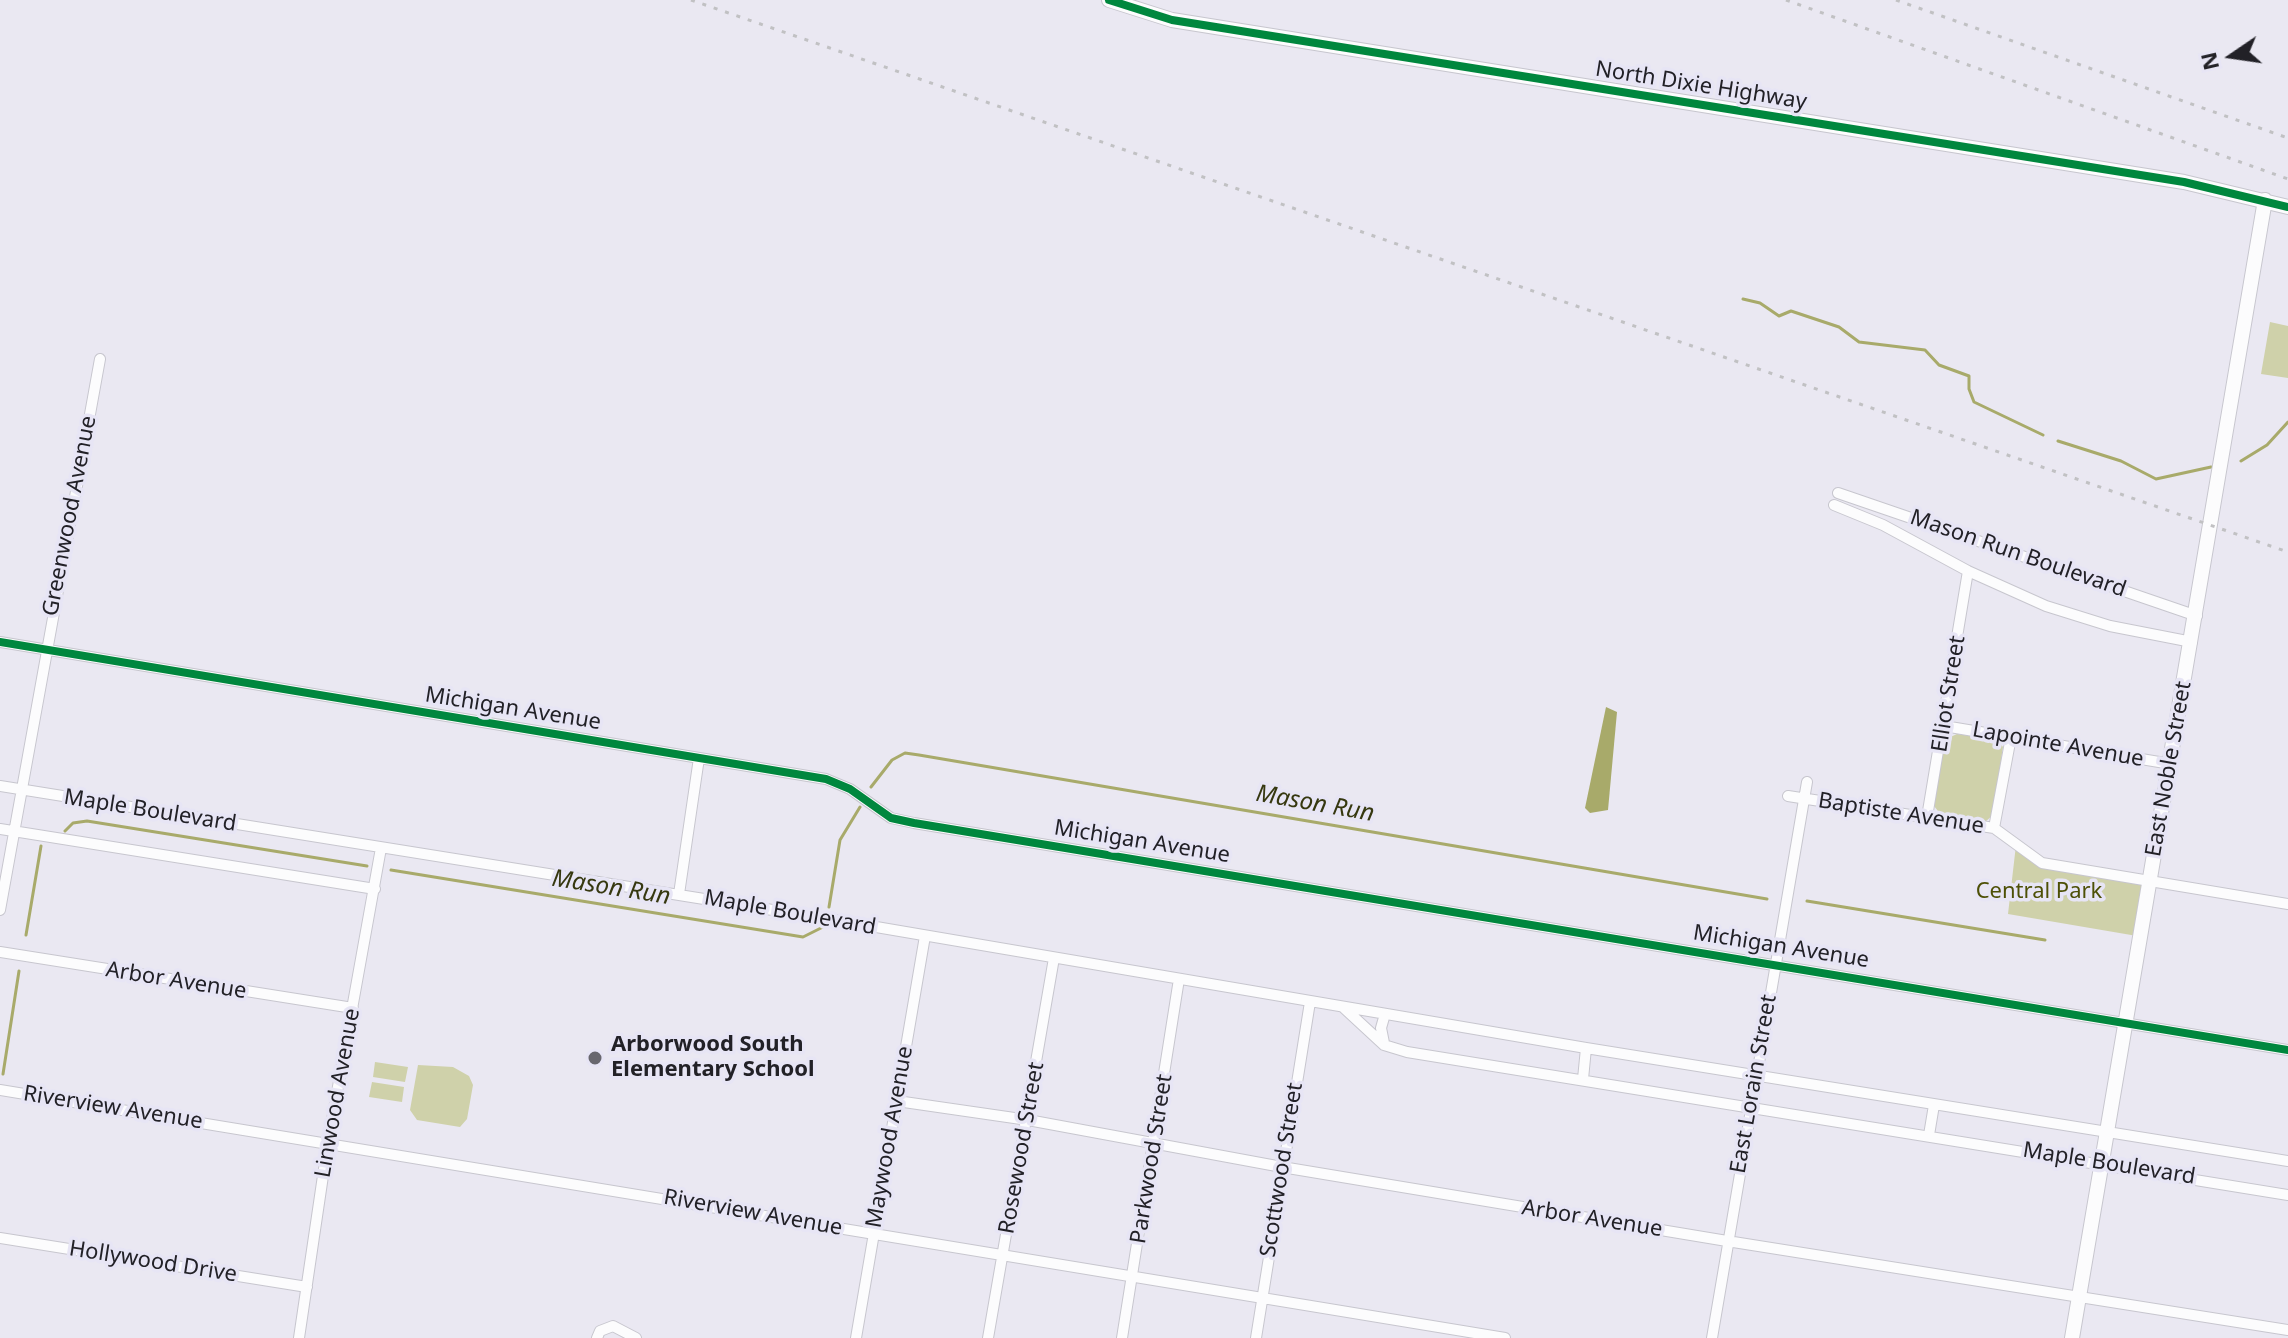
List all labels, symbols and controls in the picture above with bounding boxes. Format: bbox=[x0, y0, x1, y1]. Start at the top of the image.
north arrow bbox=[2192, 16, 2272, 96]
text: N bbox=[2192, 49, 2225, 73]
street label: North Dixie Highway bbox=[1593, 56, 1809, 116]
street label: Greenwood Avenue bbox=[38, 414, 102, 618]
street label: Mason Run Boulevard bbox=[1907, 505, 2129, 603]
street label: Elliot Street bbox=[1927, 634, 1971, 754]
street label: East Noble Street bbox=[2141, 679, 2197, 859]
street label: Michigan Avenue bbox=[423, 682, 603, 736]
street label: Lapointe Avenue bbox=[1970, 717, 2146, 773]
water label: Mason Run bbox=[1254, 779, 1376, 829]
street label: Maple Boulevard bbox=[62, 784, 238, 838]
street label: Baptiste Avenue bbox=[1816, 788, 1986, 840]
street label: Michigan Avenue bbox=[1052, 815, 1232, 869]
water label: Mason Run bbox=[550, 864, 672, 912]
park label: Central Park bbox=[1976, 879, 2102, 905]
street label: Maple Boulevard bbox=[702, 885, 878, 941]
street label: Michigan Avenue bbox=[1691, 920, 1871, 974]
street label: Arbor Avenue bbox=[104, 957, 248, 1005]
street label: East Lorain Street bbox=[1725, 993, 1783, 1175]
street label: Linwood Avenue bbox=[310, 1006, 366, 1180]
place label: Arborwood South Elementary School bbox=[611, 1032, 815, 1084]
street label: Maywood Avenue bbox=[861, 1044, 919, 1230]
marker: Arborwood South Elementary School bbox=[586, 1049, 604, 1067]
street label: Rosewood Street bbox=[994, 1060, 1050, 1236]
street label: Parkwood Street bbox=[1126, 1072, 1178, 1246]
street label: Riverview Avenue bbox=[21, 1081, 205, 1135]
street label: Scottwood Street bbox=[1255, 1081, 1309, 1259]
street label: Maple Boulevard bbox=[2021, 1137, 2197, 1191]
street label: Riverview Avenue bbox=[662, 1184, 844, 1242]
street label: Arbor Avenue bbox=[1520, 1195, 1664, 1243]
street label: Hollywood Drive bbox=[67, 1236, 239, 1288]

